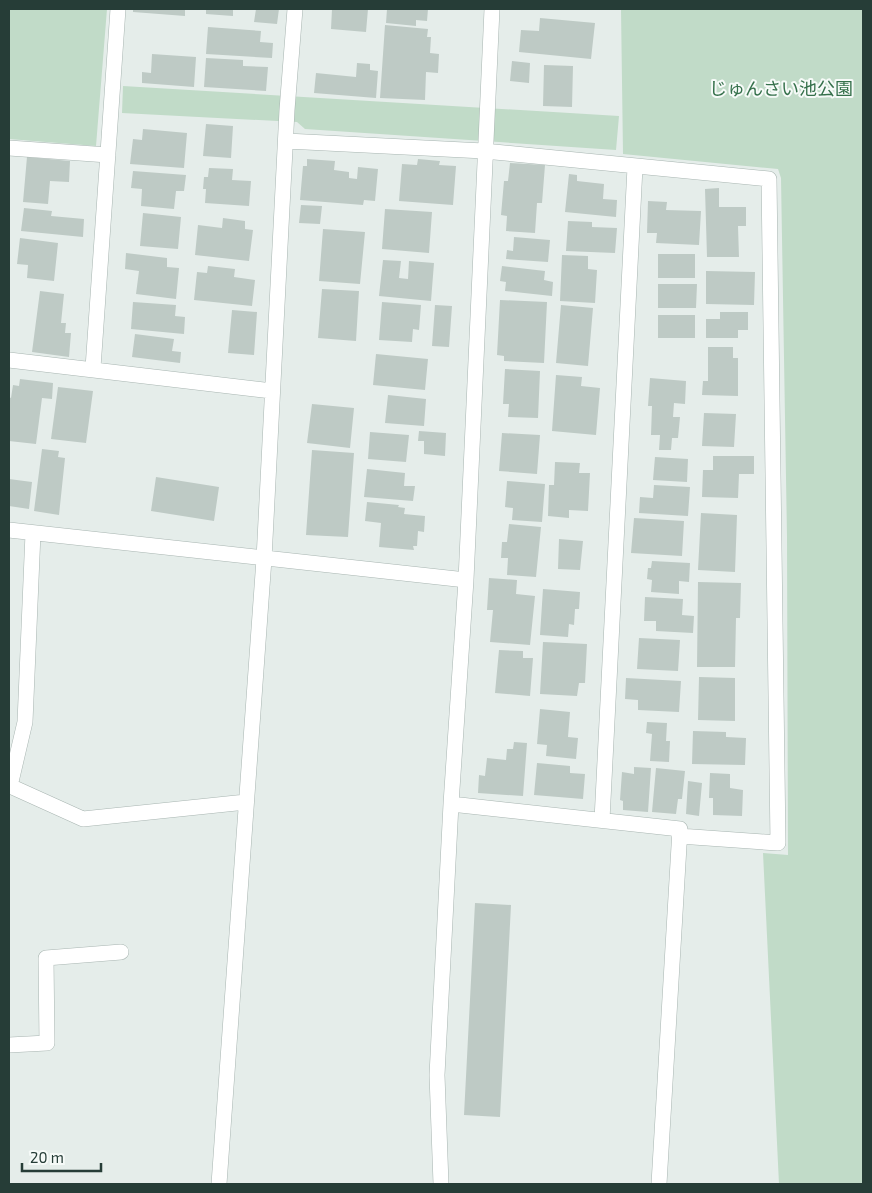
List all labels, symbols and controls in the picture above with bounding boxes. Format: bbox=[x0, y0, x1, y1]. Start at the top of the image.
park label: じゅんさい池公園 bbox=[709, 77, 853, 99]
scale bar bbox=[22, 1140, 101, 1172]
text: 20 m bbox=[30, 1148, 64, 1166]

